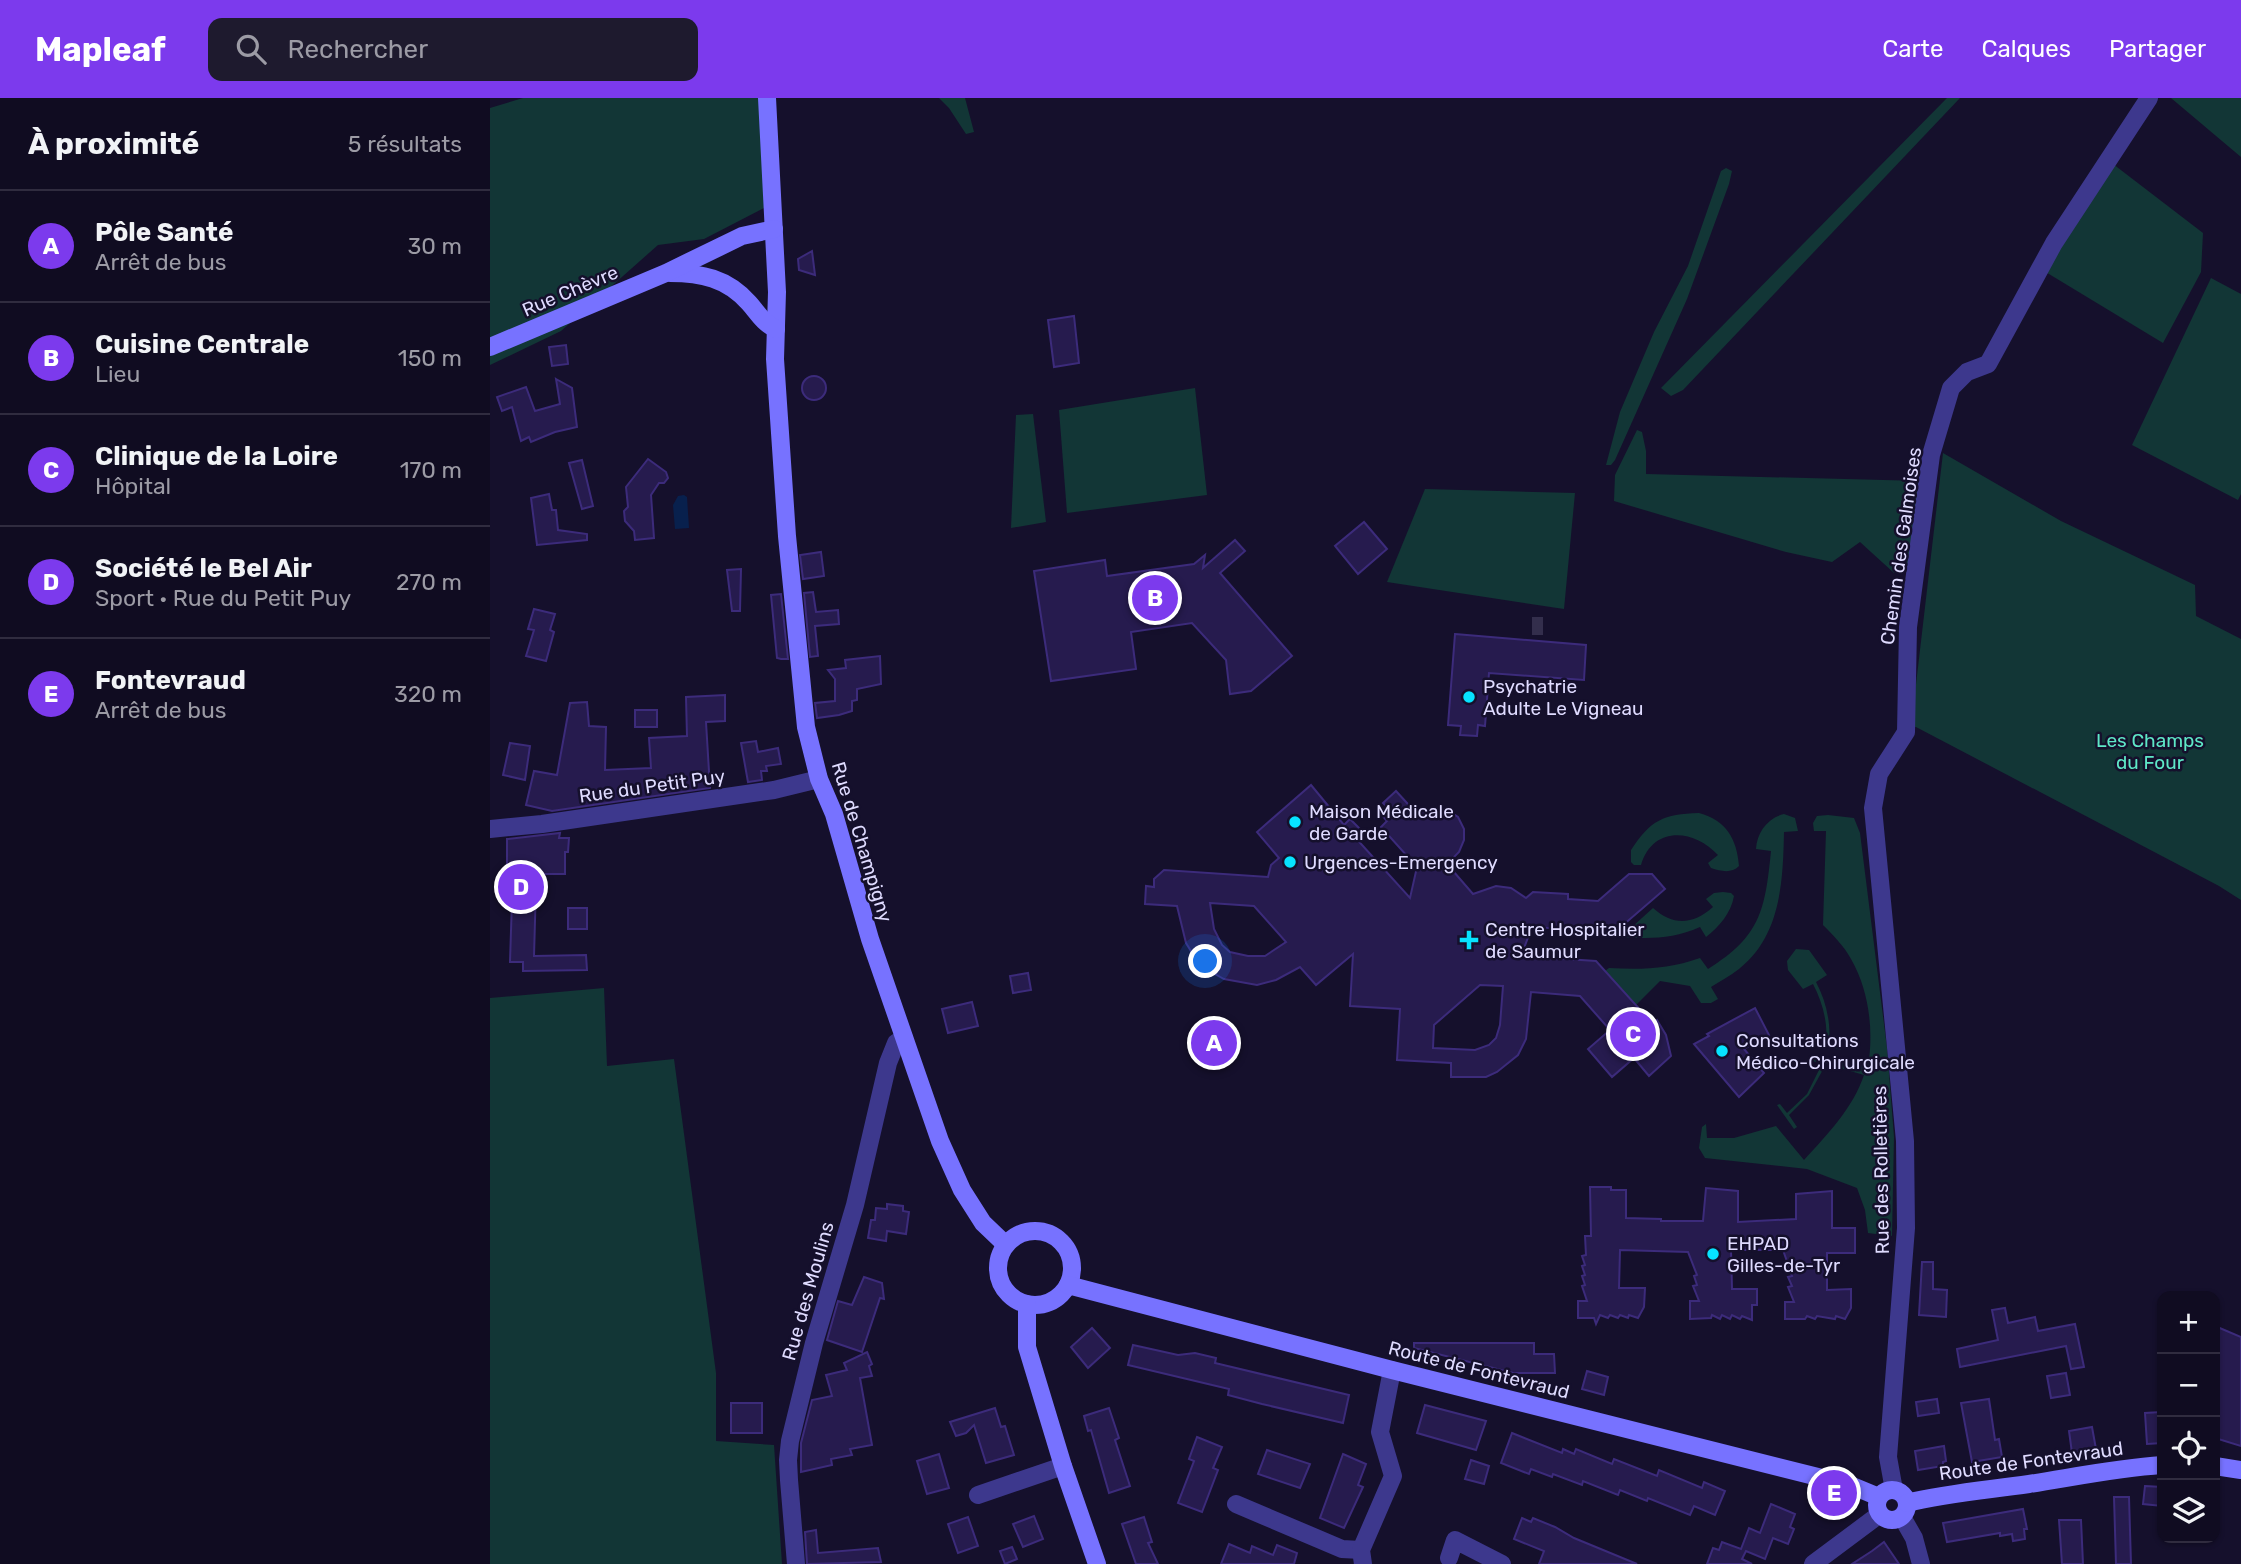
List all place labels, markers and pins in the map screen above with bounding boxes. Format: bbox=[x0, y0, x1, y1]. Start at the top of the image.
pin: B bbox=[1132, 572, 1178, 624]
place label: Psychatrie Adulte Le Vigneau bbox=[1483, 675, 1643, 720]
marker: Psychatrie Adulte Le Vigneau bbox=[1461, 689, 1477, 705]
place label: Maison Médicale de Garde bbox=[1309, 800, 1454, 845]
marker: Maison Médicale de Garde bbox=[1287, 814, 1303, 830]
place label: Urgences-Emergency bbox=[1304, 851, 1498, 874]
marker: Urgences-Emergency bbox=[1282, 854, 1298, 870]
pin: D bbox=[498, 861, 544, 913]
place label: Centre Hospitalier de Saumur bbox=[1485, 918, 1645, 963]
marker: Centre Hospitalier de Saumur bbox=[1459, 930, 1479, 950]
pin: C bbox=[1610, 1008, 1656, 1060]
pin: A bbox=[1191, 1017, 1237, 1069]
place label: Consultations Médico-Chirurgicale bbox=[1736, 1029, 1915, 1074]
marker: Consultations Médico-Chirurgicale bbox=[1714, 1043, 1730, 1059]
place label: EHPAD Gilles-de-Tyr bbox=[1727, 1232, 1841, 1277]
marker: EHPAD Gilles-de-Tyr bbox=[1705, 1246, 1721, 1262]
pin: E bbox=[1811, 1467, 1857, 1519]

